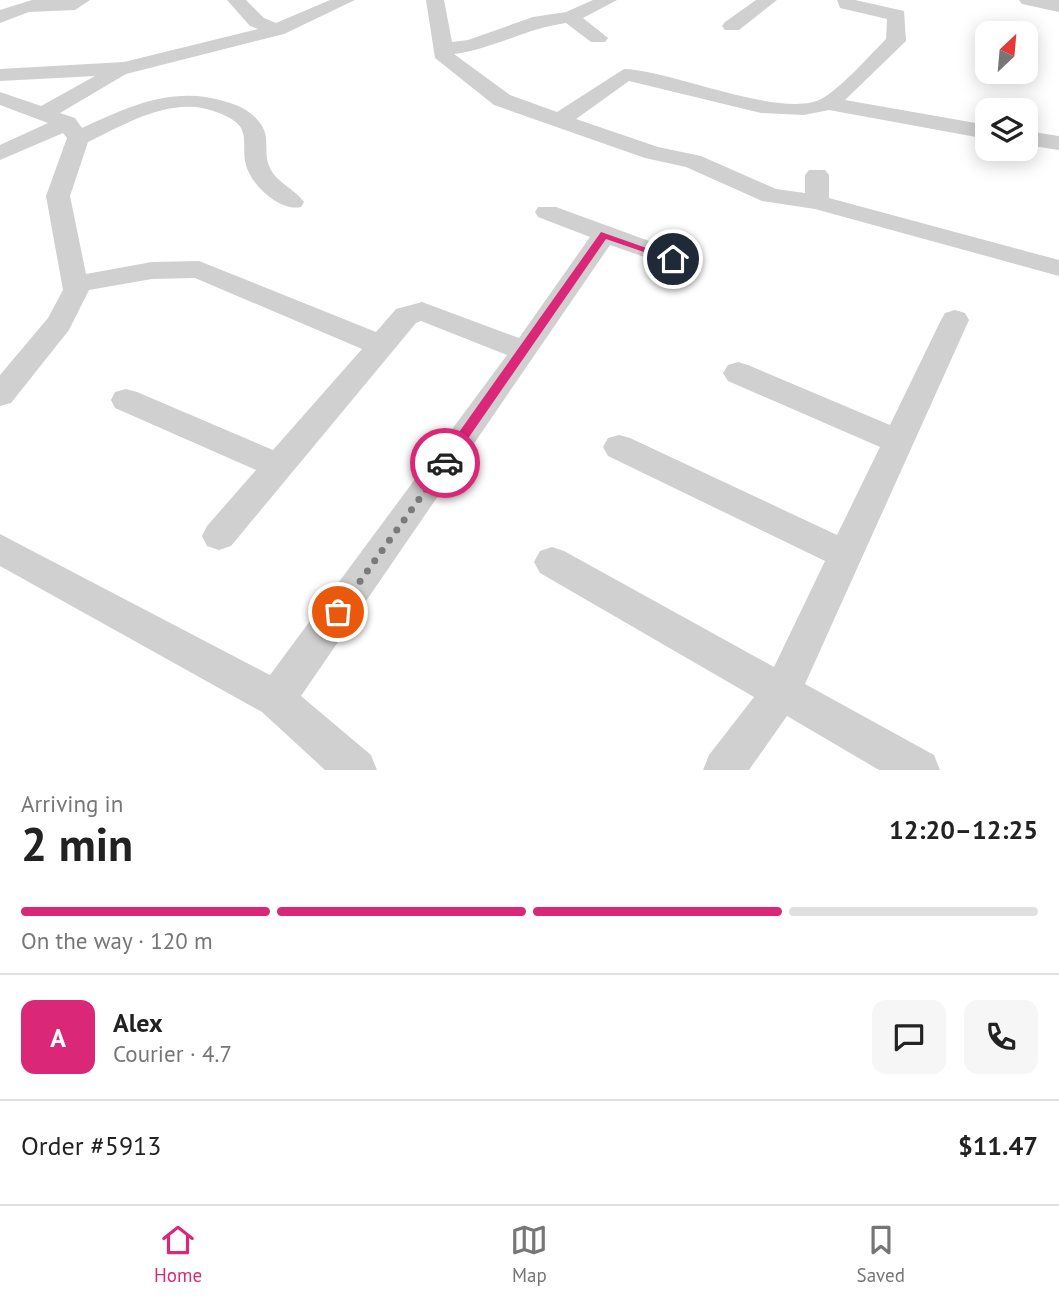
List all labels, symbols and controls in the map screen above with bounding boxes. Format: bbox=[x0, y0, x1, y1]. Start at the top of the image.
north arrow bbox=[975, 21, 1038, 84]
map controls bbox=[975, 21, 1038, 161]
button: layers bbox=[975, 98, 1038, 161]
pin bbox=[643, 229, 703, 289]
icon: home bbox=[654, 240, 692, 278]
courier bbox=[410, 428, 480, 498]
icon: car bbox=[426, 444, 464, 482]
pin bbox=[308, 582, 368, 642]
icon: bag bbox=[319, 593, 357, 631]
text: Arriving in bbox=[21, 789, 123, 818]
text: 12:20–12:25 bbox=[889, 813, 1038, 846]
text: 2 min bbox=[21, 814, 133, 874]
text: On the way · 120 m bbox=[21, 926, 213, 955]
button: chat bbox=[872, 1000, 946, 1074]
button: phone bbox=[964, 1000, 1038, 1074]
text: Alex bbox=[113, 1006, 163, 1039]
text: A bbox=[50, 1021, 66, 1054]
text: Courier · 4.7 bbox=[113, 1039, 232, 1068]
text: Order #5913 bbox=[21, 1129, 161, 1162]
text: $11.47 bbox=[958, 1129, 1038, 1162]
tab: Home bbox=[154, 1221, 202, 1287]
tab: Map bbox=[510, 1221, 548, 1287]
tab: Saved bbox=[857, 1221, 905, 1287]

